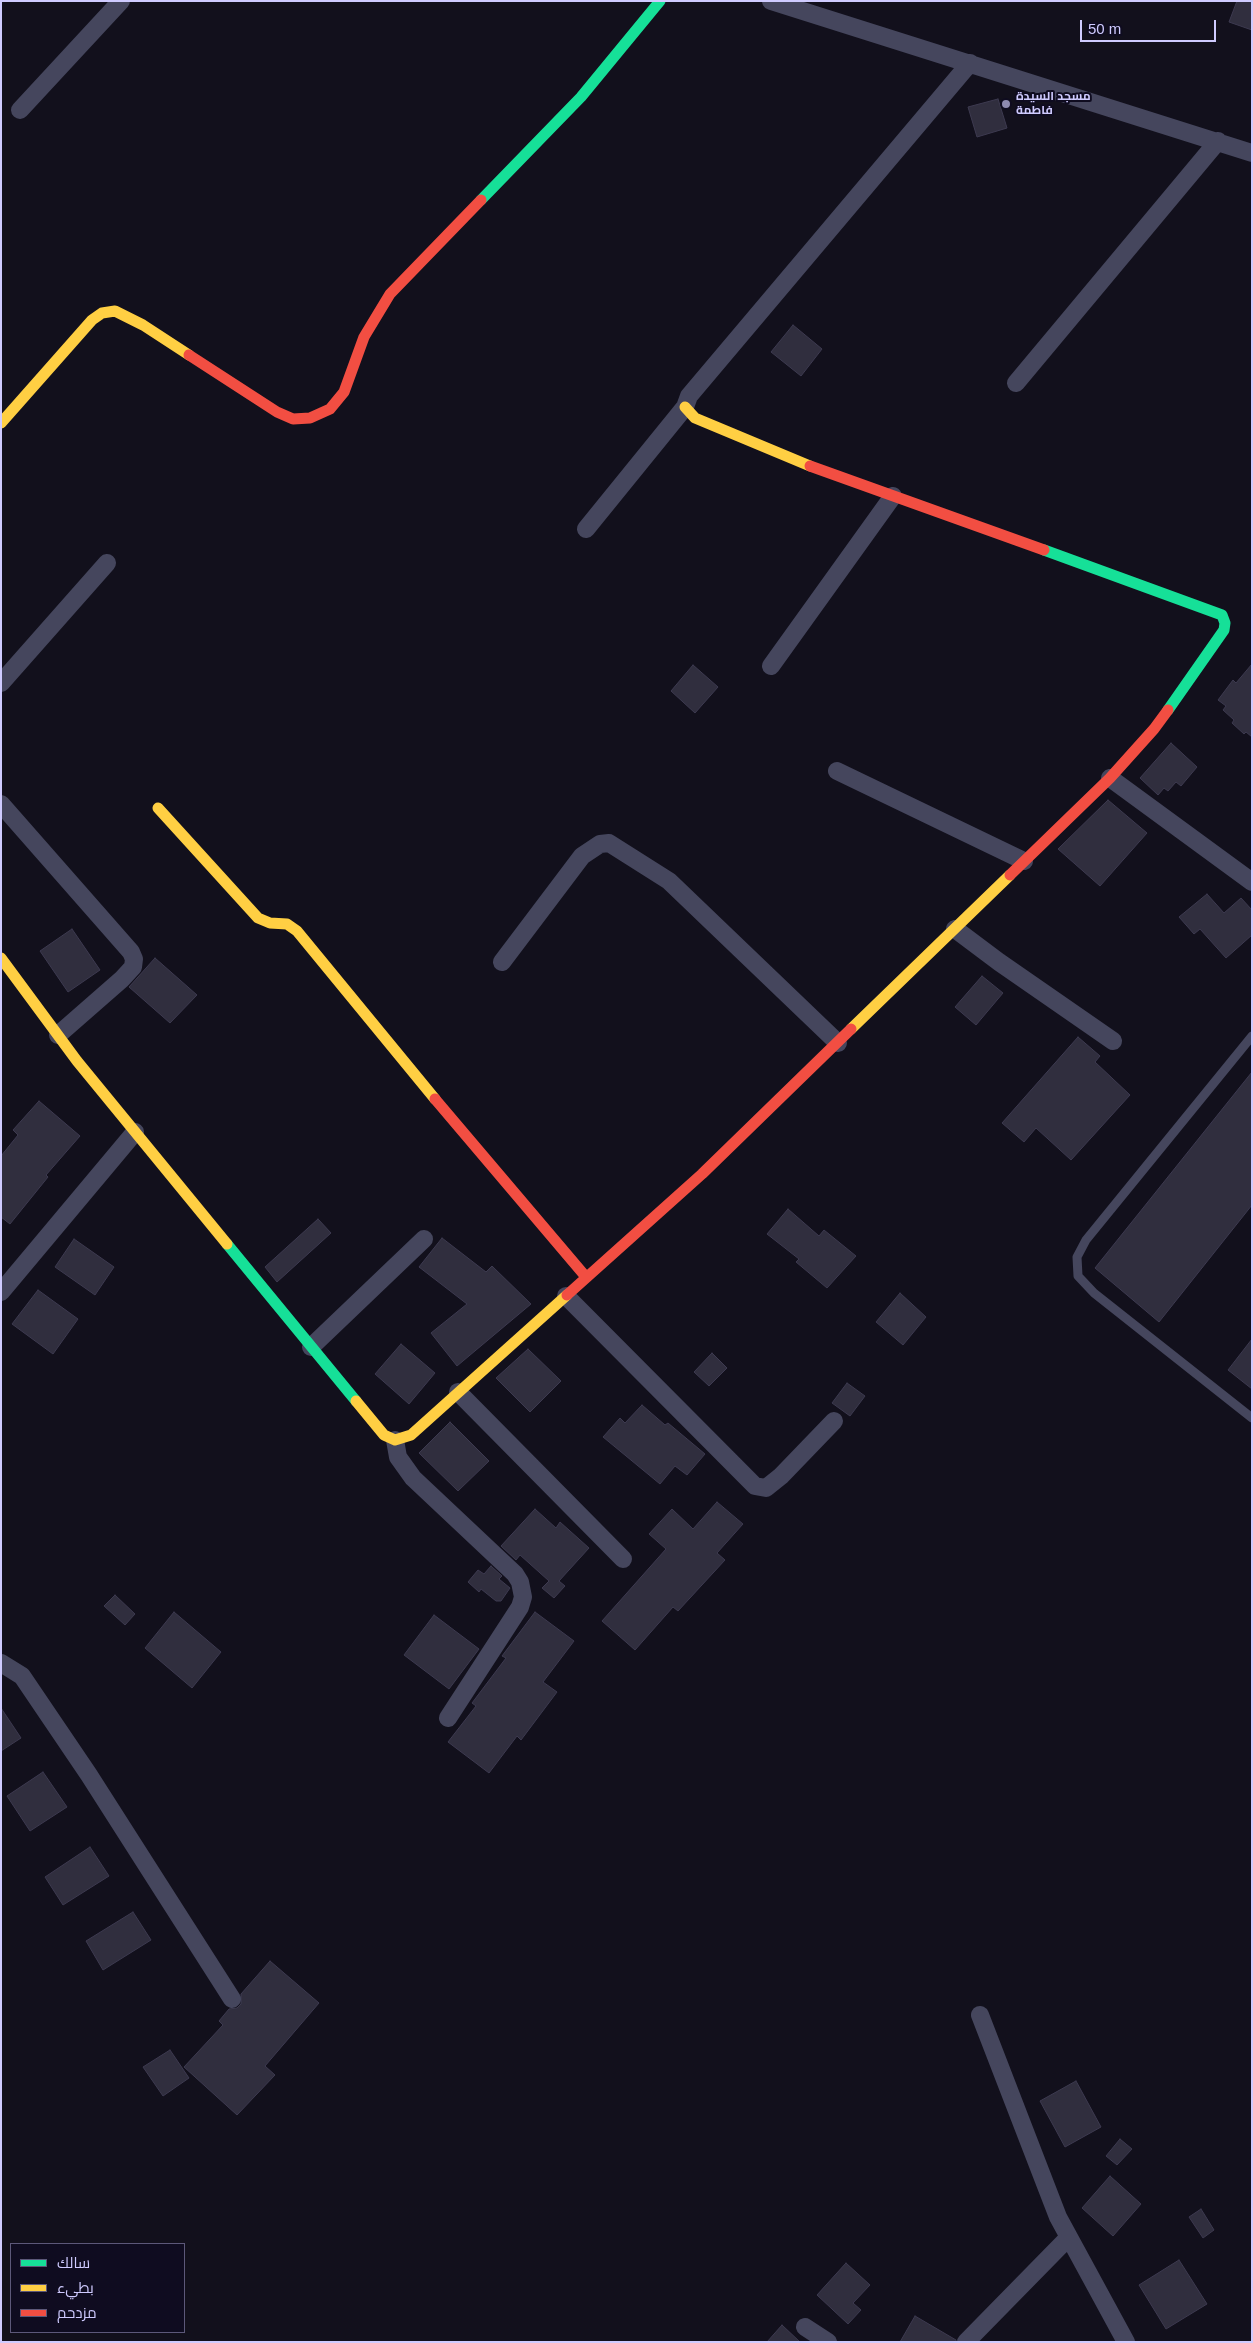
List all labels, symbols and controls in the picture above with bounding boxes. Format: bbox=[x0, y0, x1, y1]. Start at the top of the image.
scale bar bbox=[1083, 10, 1219, 42]
text: 50 m bbox=[1088, 20, 1121, 37]
place label: مسجد السيدة فاطمة bbox=[1016, 90, 1091, 118]
marker: مسجد السيدة فاطمة bbox=[1000, 98, 1012, 110]
legend bbox=[10, 2243, 185, 2333]
text: سالك bbox=[57, 2254, 90, 2271]
text: بطيء bbox=[57, 2279, 94, 2296]
text: مزدحم bbox=[57, 2304, 97, 2321]

